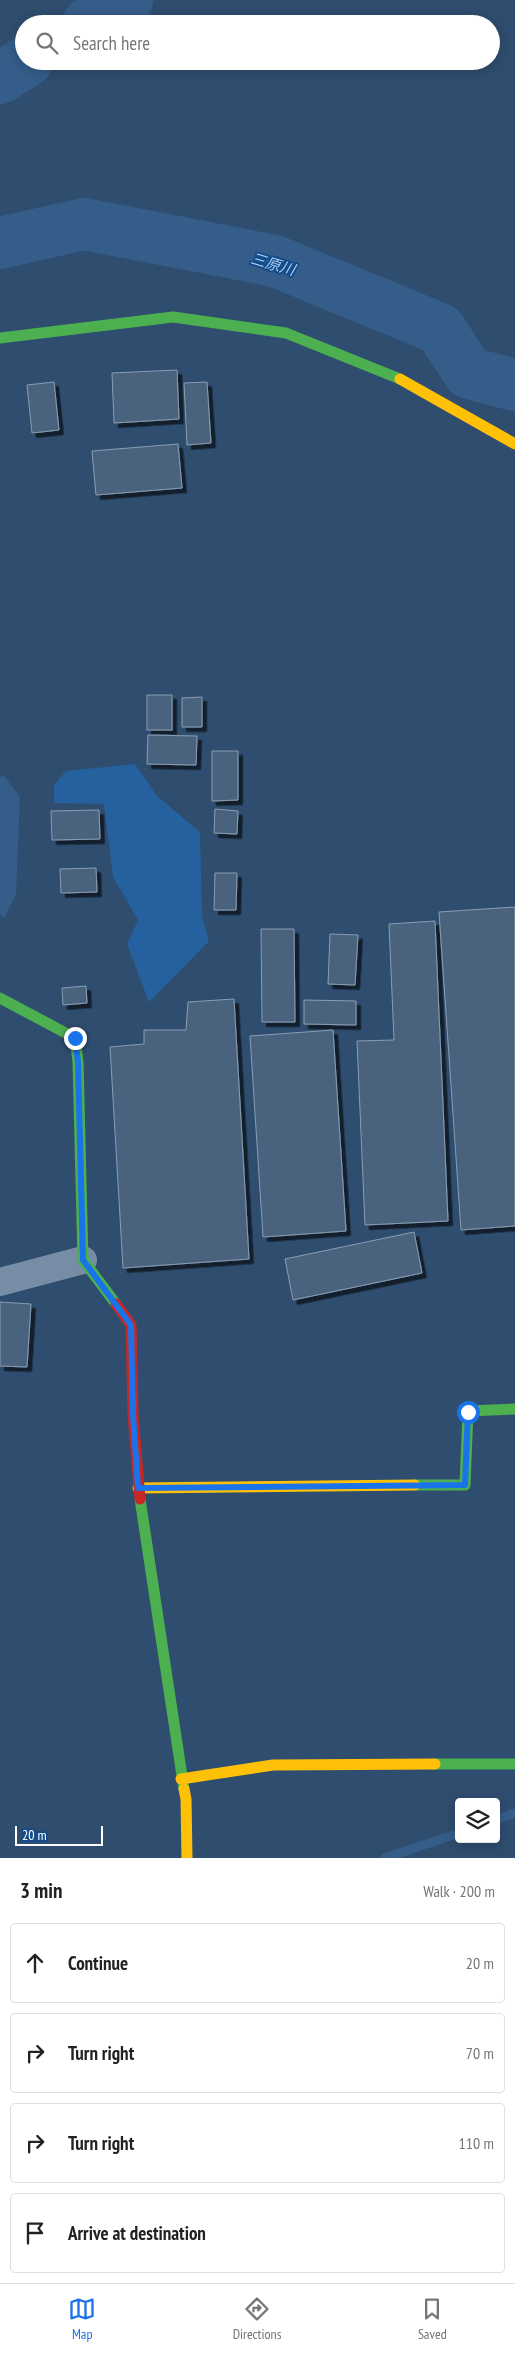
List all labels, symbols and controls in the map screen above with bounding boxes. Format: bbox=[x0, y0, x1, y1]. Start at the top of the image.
search box bbox=[15, 15, 500, 70]
icon: search bbox=[33, 29, 61, 57]
text: Search here bbox=[73, 31, 150, 55]
water label: 三原川 bbox=[249, 249, 299, 280]
route end bbox=[64, 1027, 87, 1050]
route start bbox=[457, 1401, 480, 1424]
map controls bbox=[455, 1798, 500, 1843]
button: layers bbox=[455, 1798, 500, 1843]
scale bar bbox=[15, 1823, 102, 1846]
text: 20 m bbox=[22, 1826, 47, 1844]
text: 3 min bbox=[20, 1877, 62, 1904]
text: Walk · 200 m bbox=[423, 1881, 495, 1901]
icon: ahead bbox=[21, 1949, 49, 1977]
text: Continue bbox=[68, 1951, 128, 1975]
text: 20 m bbox=[466, 1953, 494, 1973]
icon: right bbox=[21, 2039, 49, 2067]
text: Turn right bbox=[68, 2041, 134, 2065]
text: 70 m bbox=[466, 2043, 494, 2063]
icon: right bbox=[21, 2129, 49, 2157]
text: Turn right bbox=[68, 2131, 134, 2155]
text: 110 m bbox=[459, 2133, 494, 2153]
icon: arrive bbox=[21, 2219, 49, 2247]
text: Arrive at destination bbox=[68, 2221, 206, 2245]
tab: Map bbox=[68, 2295, 96, 2343]
tab: Directions bbox=[233, 2295, 281, 2343]
tab: Saved bbox=[418, 2295, 447, 2343]

